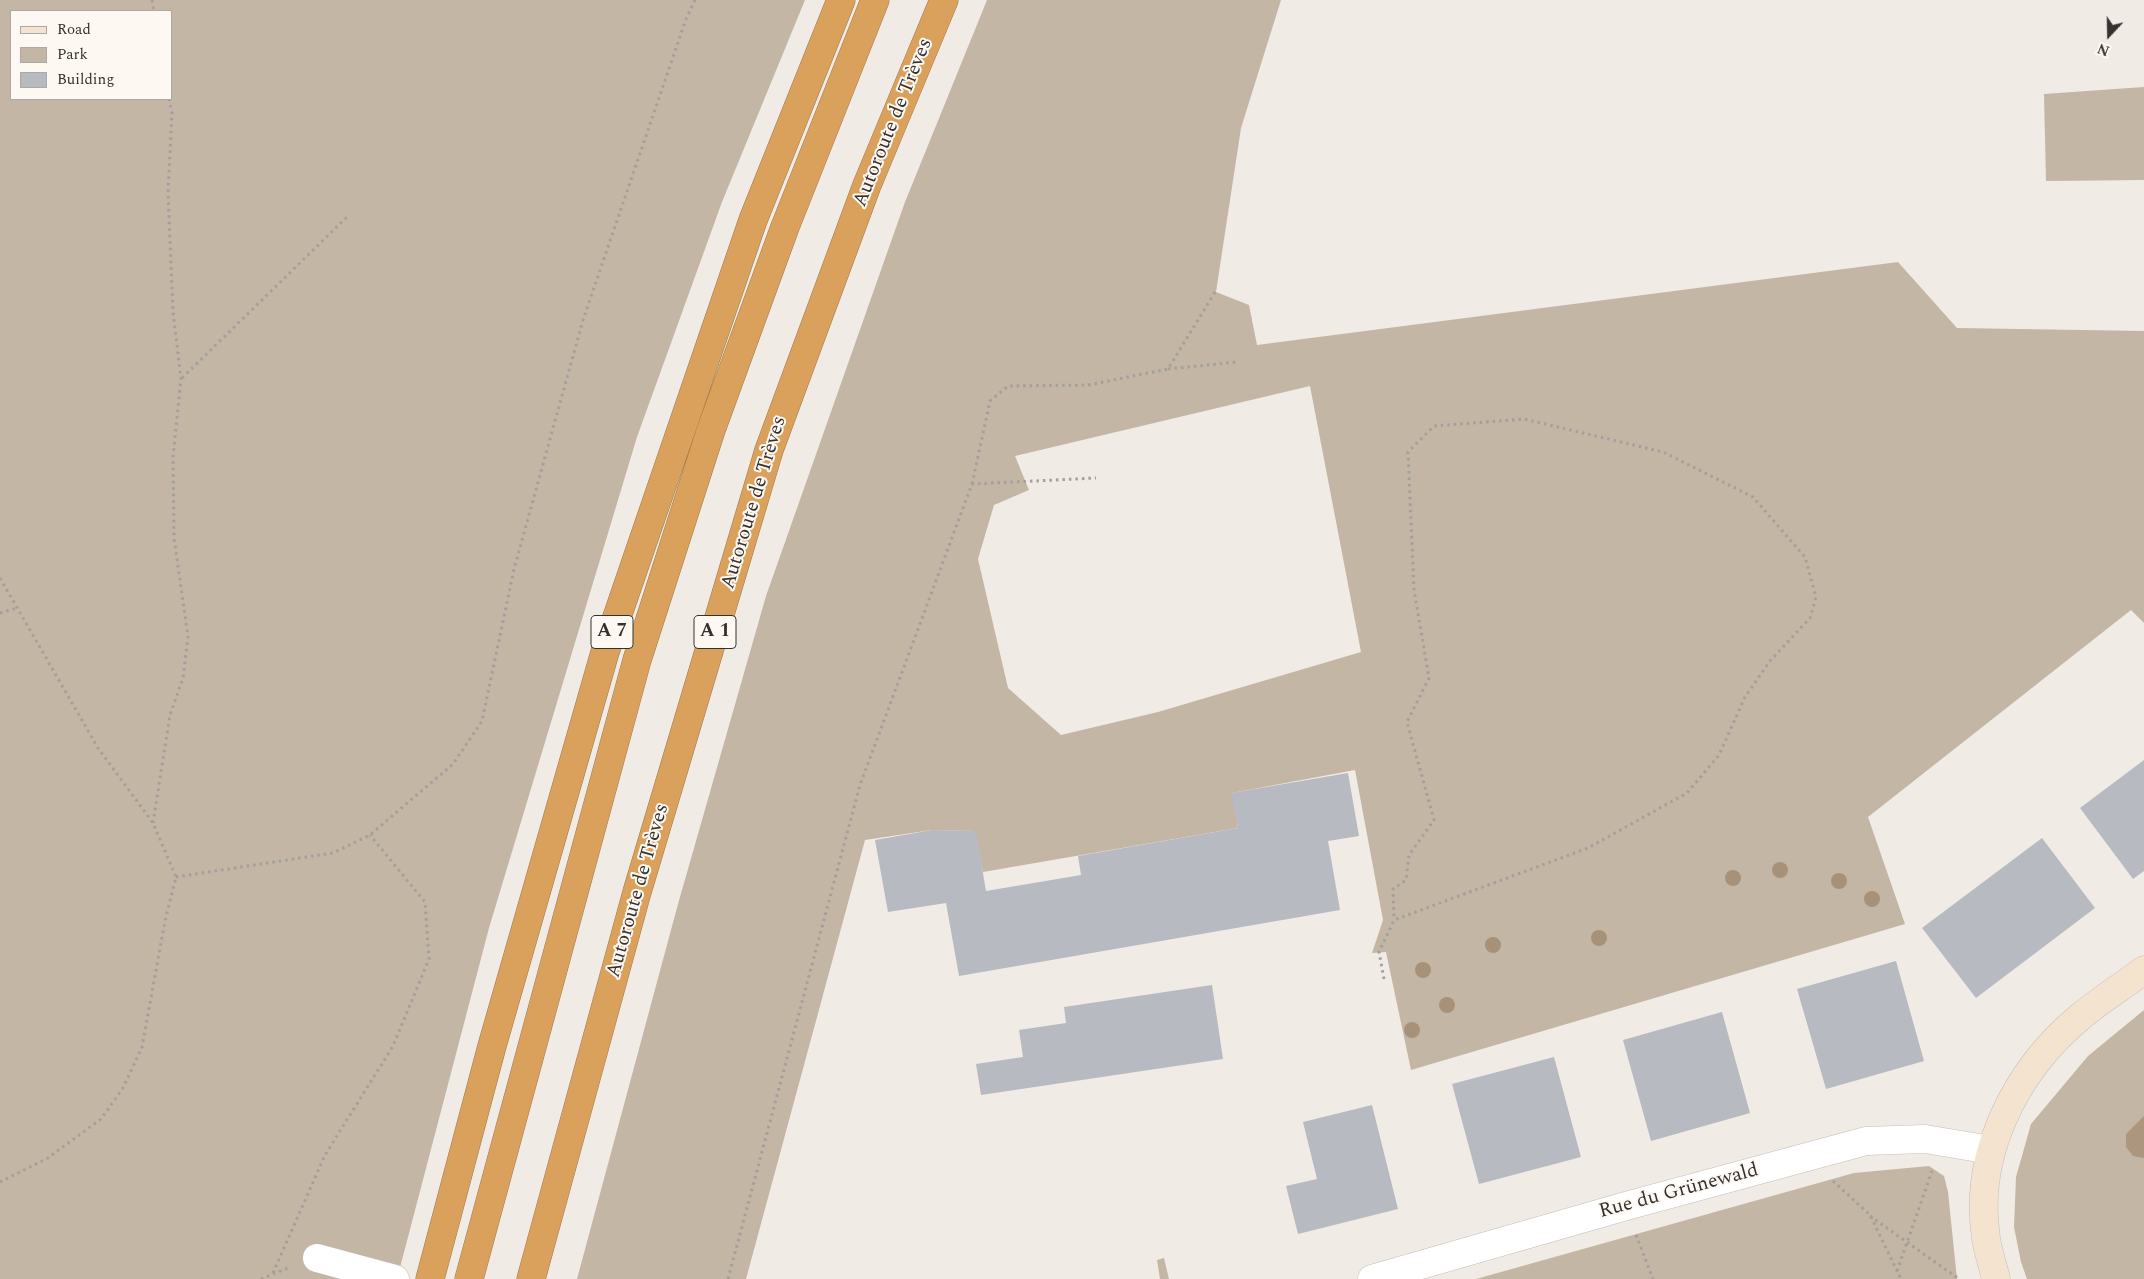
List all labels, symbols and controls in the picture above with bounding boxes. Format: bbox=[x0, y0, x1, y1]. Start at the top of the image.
legend bbox=[10, 10, 172, 100]
north arrow bbox=[2084, 10, 2134, 60]
text: Road bbox=[57, 18, 91, 41]
street label: Autoroute de Trèves bbox=[849, 35, 939, 211]
text: N bbox=[2094, 38, 2113, 61]
text: Park bbox=[57, 43, 88, 66]
text: Building bbox=[57, 68, 114, 91]
street label: Autoroute de Trèves bbox=[717, 414, 793, 592]
road number: A 7 bbox=[591, 616, 633, 649]
road number: A 1 bbox=[694, 616, 736, 649]
street label: Autoroute de Trèves bbox=[603, 801, 675, 981]
street label: Rue du Grünewald bbox=[1597, 1159, 1761, 1225]

